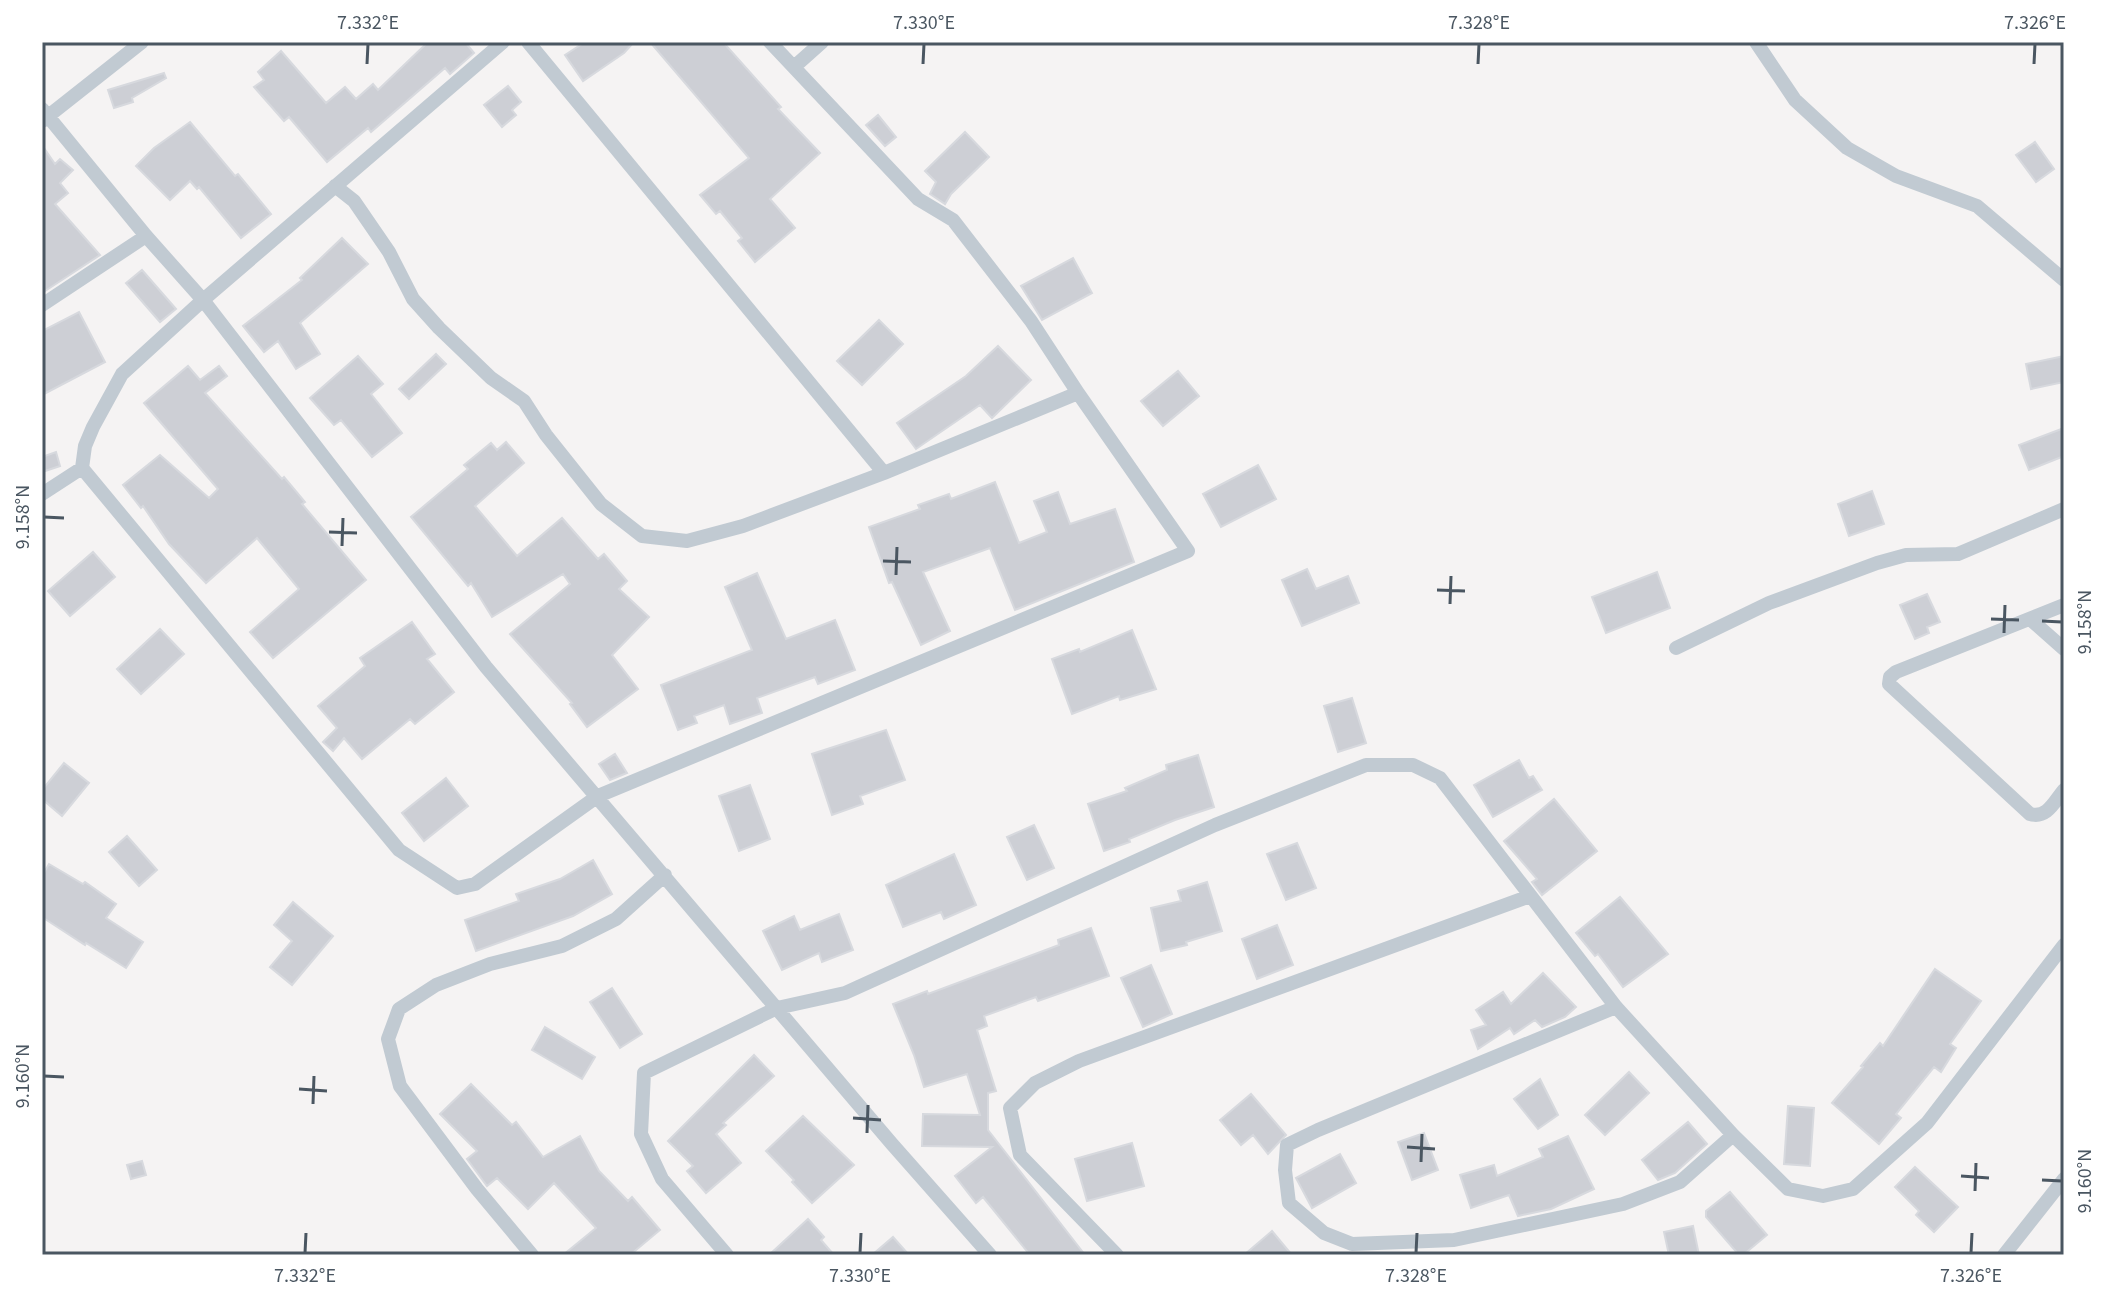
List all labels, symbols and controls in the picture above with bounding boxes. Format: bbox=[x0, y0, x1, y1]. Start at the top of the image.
text: 7.332°E bbox=[337, 9, 399, 37]
text: 7.330°E bbox=[893, 9, 955, 37]
text: 7.328°E bbox=[1448, 9, 1510, 37]
text: 7.326°E bbox=[2004, 9, 2066, 37]
text: 9.158°N bbox=[9, 485, 37, 549]
text: 9.158°N bbox=[2071, 590, 2099, 654]
text: 9.160°N bbox=[9, 1044, 37, 1108]
text: 9.160°N bbox=[2071, 1149, 2099, 1213]
text: 7.332°E bbox=[274, 1262, 336, 1290]
text: 7.330°E bbox=[829, 1262, 891, 1290]
text: 7.328°E bbox=[1385, 1262, 1447, 1290]
text: 7.326°E bbox=[1940, 1262, 2002, 1290]

